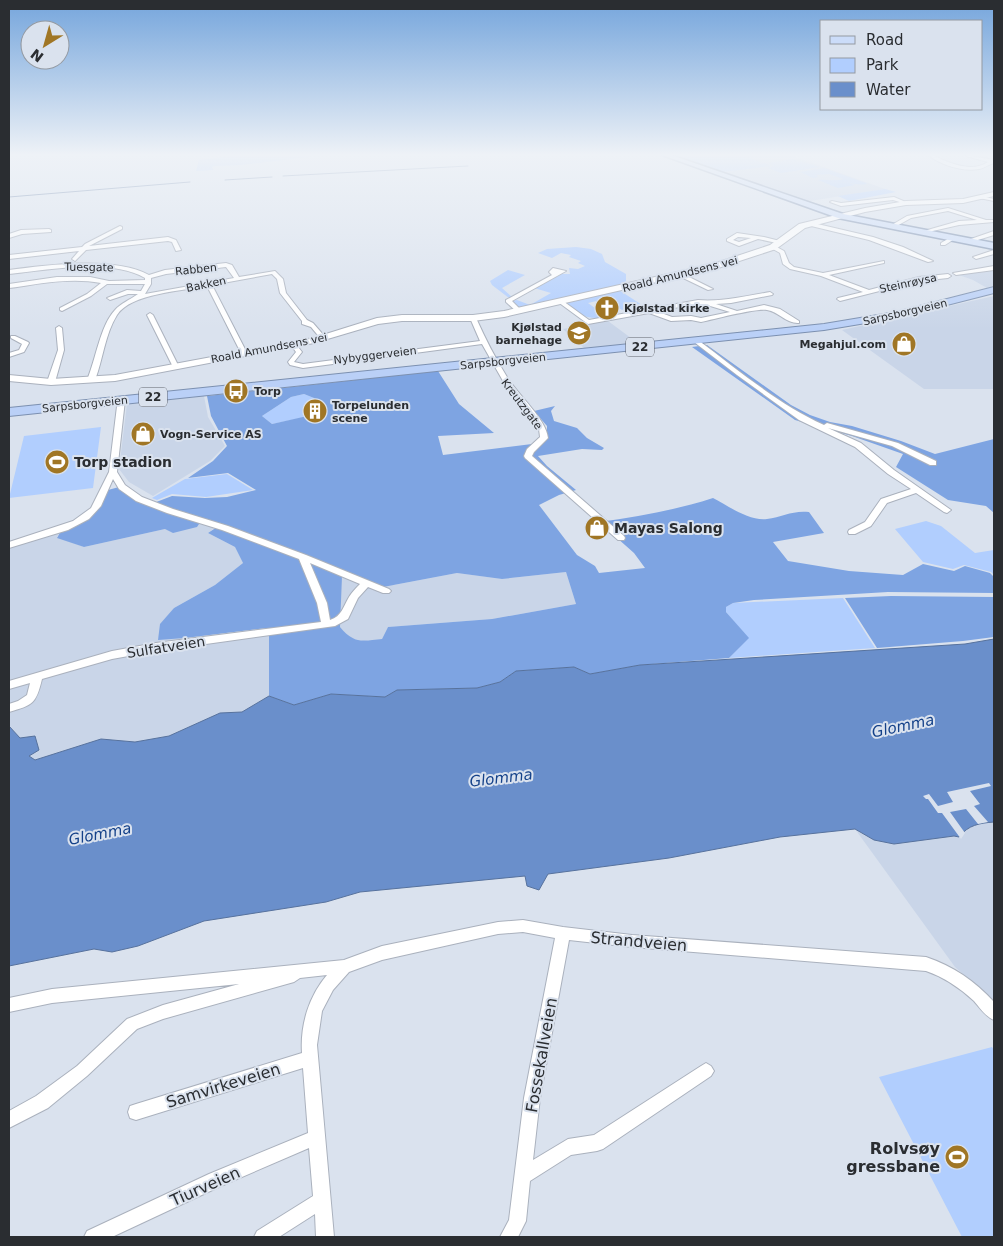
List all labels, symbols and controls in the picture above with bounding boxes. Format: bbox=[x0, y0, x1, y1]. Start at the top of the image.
north arrow bbox=[20, 20, 70, 70]
legend bbox=[820, 20, 983, 110]
text: Road bbox=[866, 31, 904, 49]
text: N bbox=[28, 45, 47, 65]
text: Park bbox=[866, 56, 899, 74]
text: Water bbox=[866, 81, 911, 99]
street label: Roald Amundsens vei bbox=[621, 254, 739, 295]
street label: Tuesgate bbox=[63, 261, 114, 274]
street label: Rabben bbox=[175, 261, 218, 278]
street label: Steinrøysa bbox=[878, 271, 938, 296]
street label: Bakken bbox=[185, 274, 227, 295]
church icon: Kjølstad kirke bbox=[594, 295, 620, 321]
street label: Sarpsborgveien bbox=[862, 296, 949, 329]
place label: Kjølstad kirke bbox=[624, 302, 710, 315]
school or university icon: Kjølstad barnehage bbox=[566, 320, 592, 346]
place label: Kjølstad barnehage bbox=[495, 321, 562, 347]
street label: Roald Amundsens vei bbox=[210, 331, 328, 366]
shop icon: Megahjul.com bbox=[891, 331, 917, 357]
road number: 22 bbox=[626, 338, 654, 357]
place label: Megahjul.com bbox=[799, 338, 886, 351]
street label: Nybyggerveien bbox=[333, 344, 417, 367]
street label: Sarpsborgveien bbox=[460, 351, 547, 372]
street label: Kreutzgate bbox=[498, 376, 545, 432]
bus stop icon: Torp bbox=[223, 378, 249, 404]
place label: Torp bbox=[254, 385, 281, 398]
road number: 22 bbox=[139, 388, 167, 407]
street label: Sarpsborgveien bbox=[42, 394, 129, 415]
building icon: Torpelunden scene bbox=[302, 398, 328, 424]
place label: Torpelunden scene bbox=[332, 399, 409, 425]
shop icon: Vogn-Service AS bbox=[130, 421, 156, 447]
place label: Vogn-Service AS bbox=[160, 428, 262, 441]
sports icon: Torp stadion bbox=[44, 449, 70, 475]
place label: Torp stadion bbox=[74, 454, 172, 470]
shop icon: Mayas Salong bbox=[584, 515, 610, 541]
place label: Mayas Salong bbox=[614, 520, 723, 536]
street label: Sulfatveien bbox=[126, 633, 206, 661]
water label: Glomma bbox=[870, 711, 936, 741]
water label: Glomma bbox=[468, 765, 534, 791]
water label: Glomma bbox=[67, 819, 133, 849]
street label: Strandveien bbox=[590, 928, 688, 955]
street label: Fossekallveien bbox=[522, 996, 561, 1114]
street label: Samvirkeveien bbox=[164, 1059, 283, 1112]
place label: Rolvsøy gressbane bbox=[846, 1139, 941, 1176]
sports icon: Rolvsøy gressbane bbox=[944, 1144, 970, 1170]
street label: Tiurveien bbox=[167, 1163, 243, 1211]

